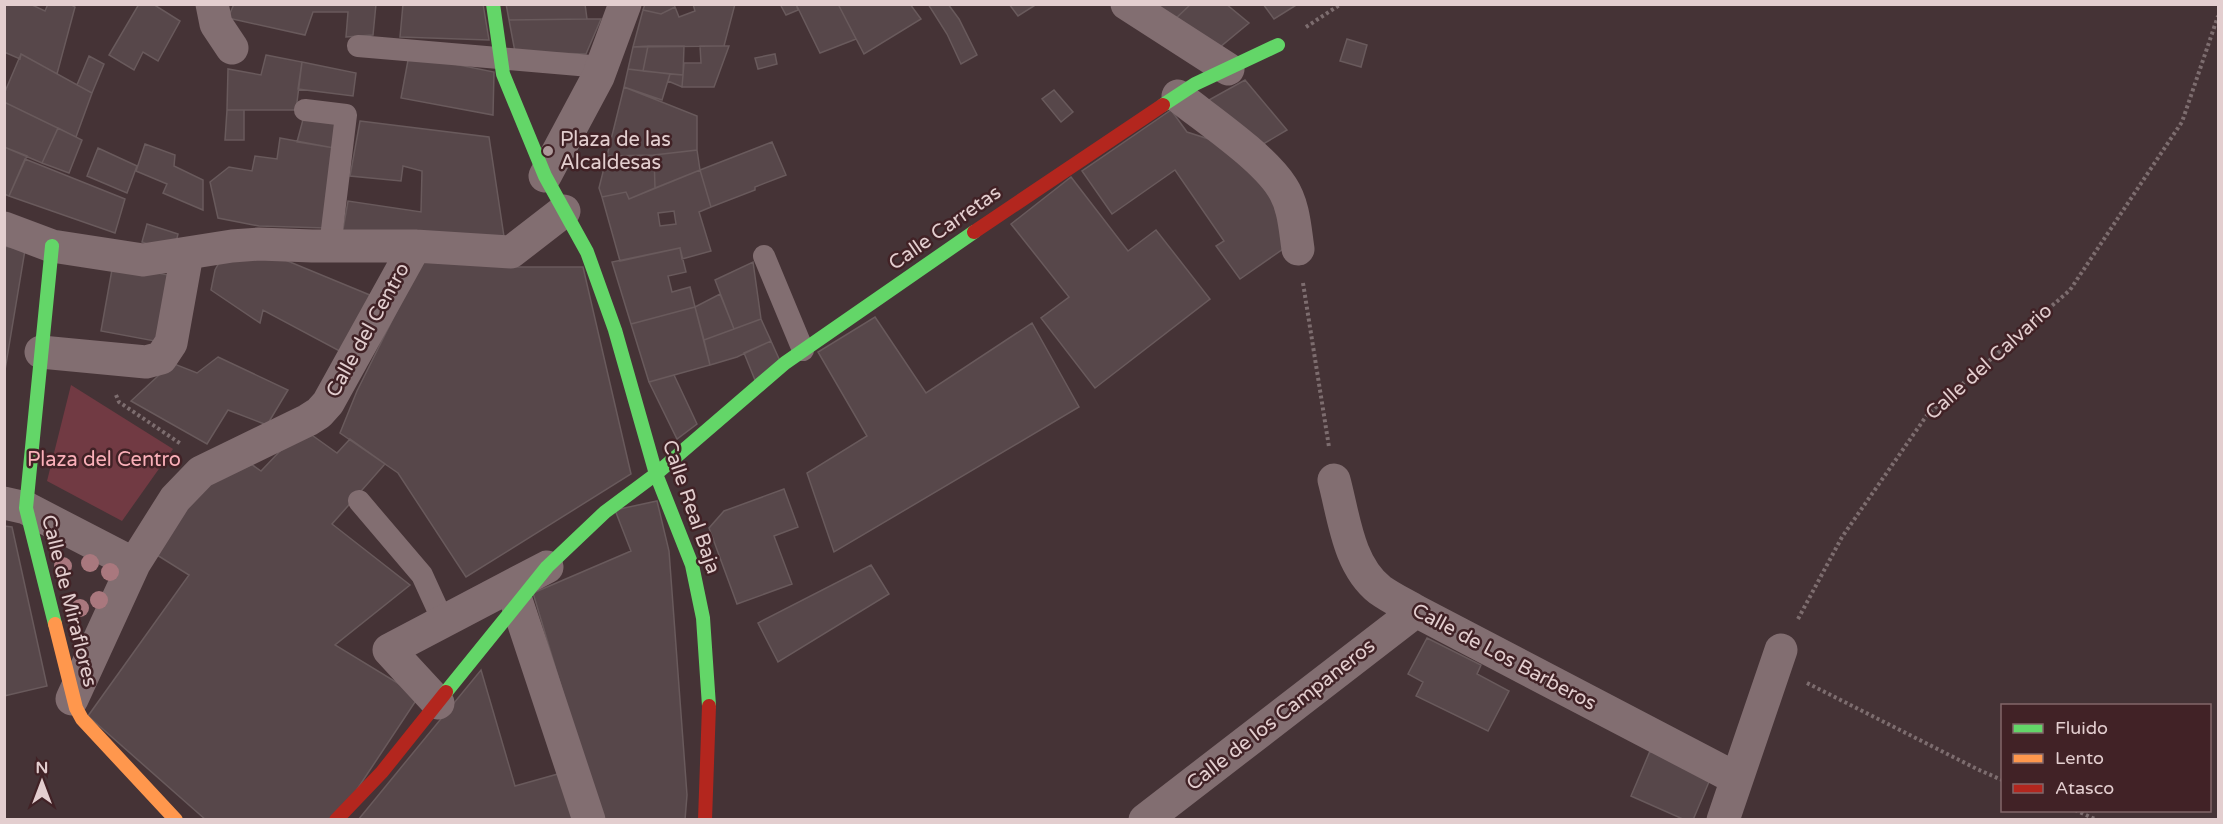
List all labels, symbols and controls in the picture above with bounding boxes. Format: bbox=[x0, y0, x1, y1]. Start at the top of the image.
place label: Plaza de las Alcaldesas bbox=[560, 128, 671, 175]
marker: Plaza de las Alcaldesas bbox=[541, 144, 555, 158]
street label: Calle Carretas bbox=[884, 180, 1006, 276]
street label: Calle del Centro bbox=[321, 259, 415, 401]
street label: Calle del Calvario bbox=[1921, 299, 2057, 425]
street label: Calle Real Baja bbox=[657, 437, 725, 577]
park label: Plaza del Centro bbox=[27, 448, 181, 472]
street label: Calle de Miraflores bbox=[36, 512, 102, 690]
street label: Calle de Los Barberos bbox=[1408, 598, 1600, 716]
street label: Calle de los Campaneros bbox=[1182, 634, 1380, 796]
legend bbox=[2001, 704, 2211, 812]
text: Fluido bbox=[2055, 717, 2108, 739]
text: Lento bbox=[2055, 747, 2104, 769]
north arrow bbox=[12, 752, 72, 812]
text: N bbox=[36, 758, 48, 778]
text: Atasco bbox=[2055, 777, 2114, 799]

